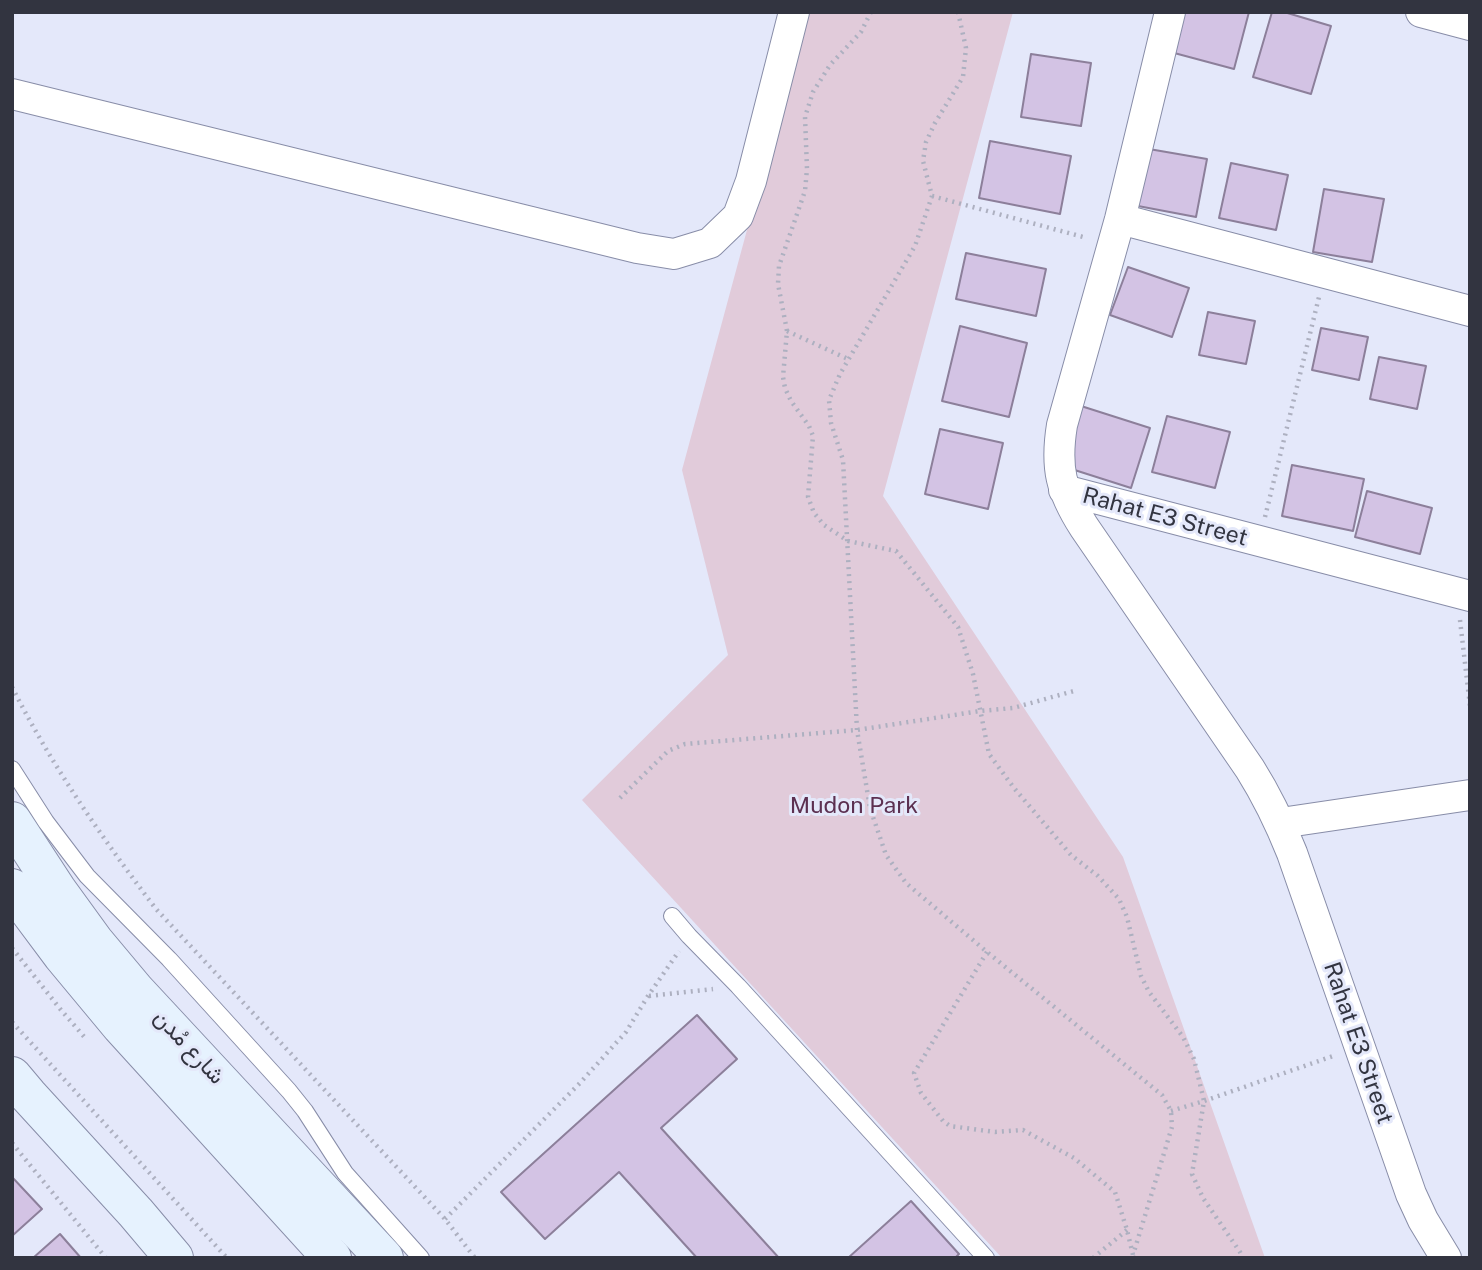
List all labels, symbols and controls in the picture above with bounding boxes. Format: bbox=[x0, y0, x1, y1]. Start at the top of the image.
street label: Rahat E3 Street bbox=[1080, 482, 1250, 552]
park label: Mudon Park bbox=[790, 792, 918, 820]
street label: Rahat E3 Street bbox=[1317, 958, 1399, 1128]
street label: شارع مُدن bbox=[148, 1004, 230, 1090]

